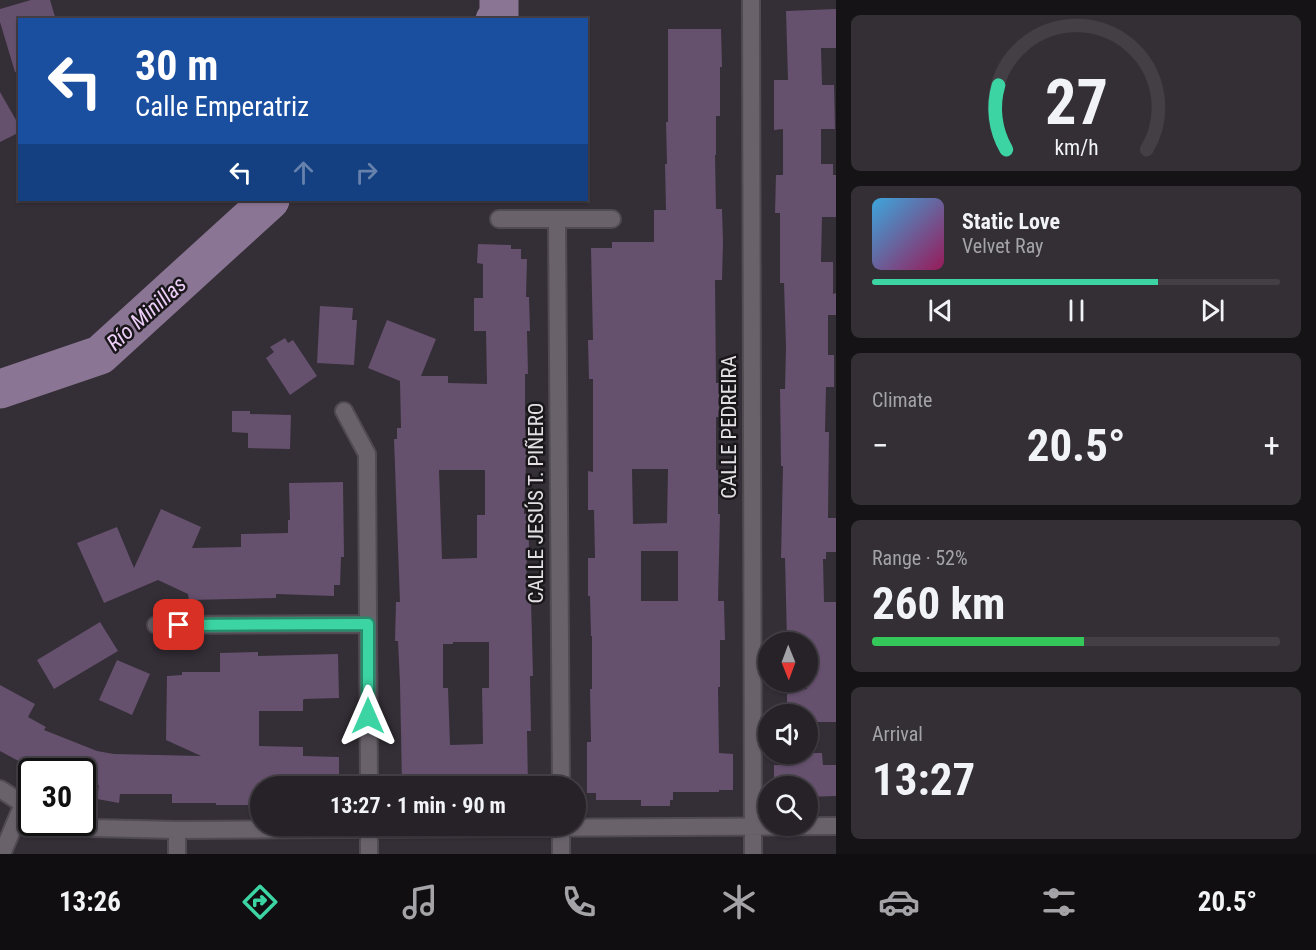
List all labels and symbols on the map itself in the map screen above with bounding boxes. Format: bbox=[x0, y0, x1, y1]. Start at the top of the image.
water label: Río Minillas bbox=[102, 271, 191, 355]
street label: CALLE PEDREIRA bbox=[717, 355, 741, 499]
street label: CALLE JESÚS T. PIÑERO bbox=[524, 403, 548, 603]
pin bbox=[153, 599, 204, 650]
north arrow bbox=[758, 632, 818, 692]
position arrow bbox=[336, 684, 400, 748]
speed limit sign: 30 bbox=[18, 758, 96, 836]

